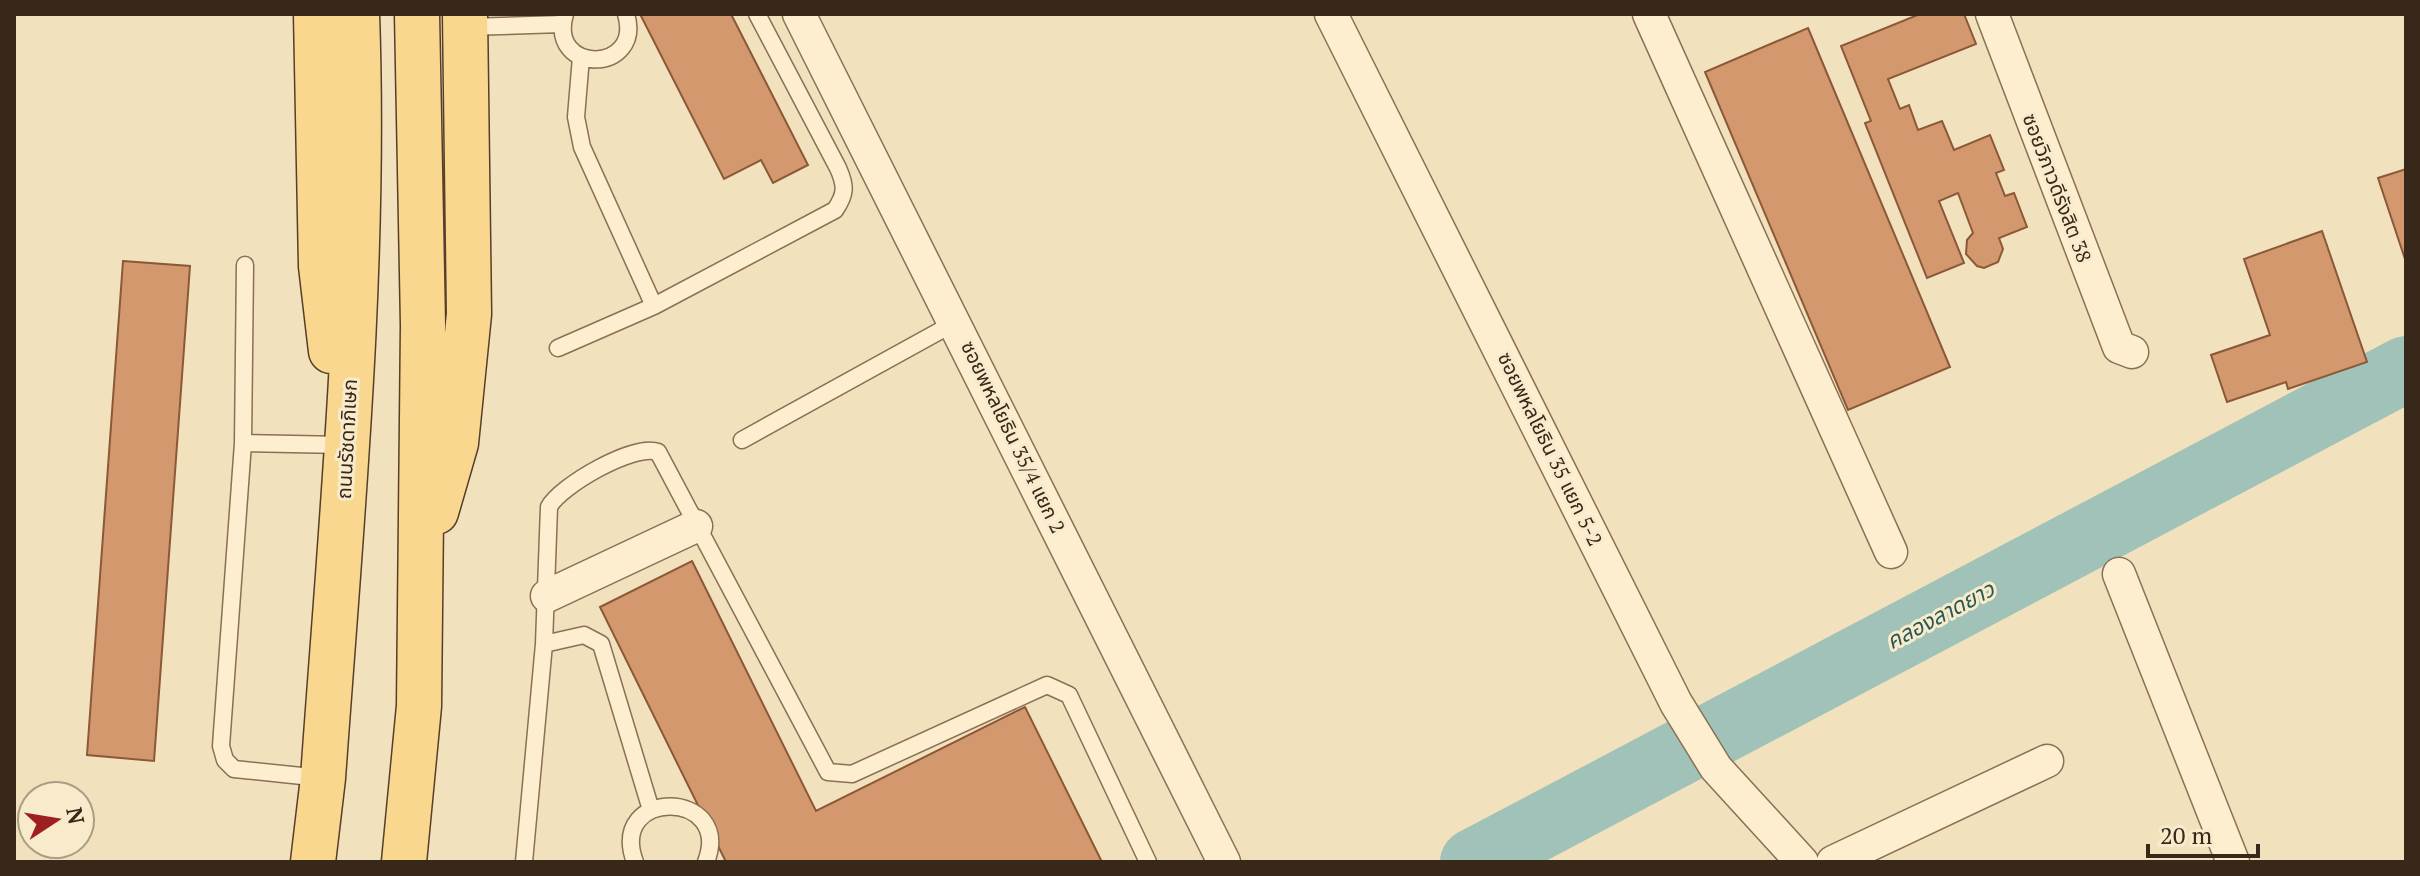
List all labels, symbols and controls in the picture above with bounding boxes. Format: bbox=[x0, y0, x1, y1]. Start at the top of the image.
street label: ซอยวิภาวดีรังสิต 38 bbox=[2017, 109, 2098, 266]
street label: ซอยพหลโยธิน 35/4 แยก 2 bbox=[955, 336, 1072, 537]
street label: ซอยพหลโยธิน 35 แยก 5-2 bbox=[1492, 347, 1609, 550]
street label: ถนนรัชดาภิเษก bbox=[330, 378, 363, 500]
water label: คลองลาดยาว bbox=[1881, 573, 2000, 655]
north arrow bbox=[16, 780, 96, 860]
text: N bbox=[60, 805, 92, 827]
scale bar bbox=[2148, 808, 2258, 858]
text: 20 m bbox=[2160, 819, 2212, 851]

